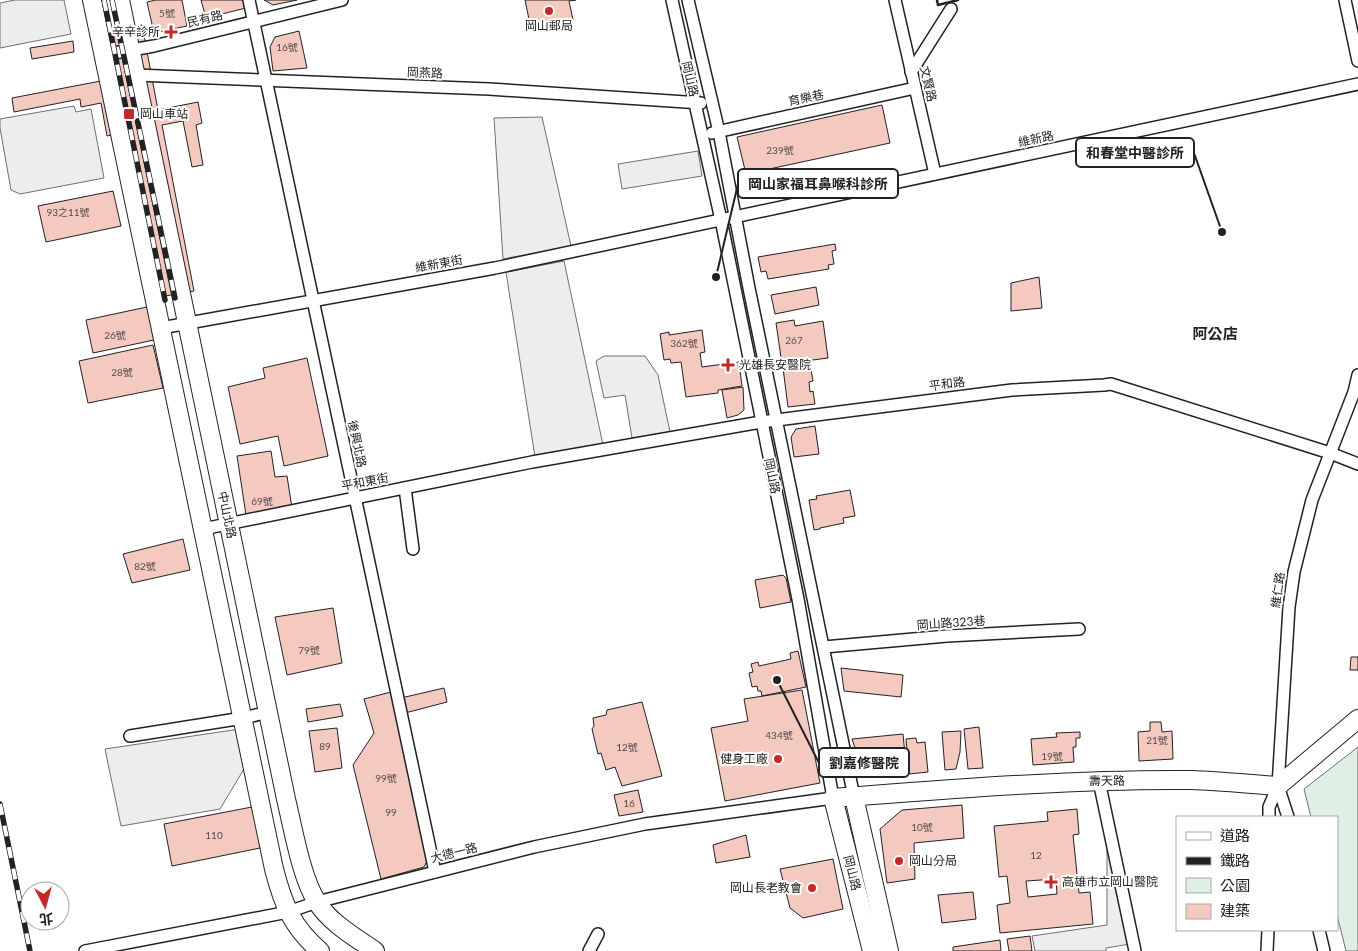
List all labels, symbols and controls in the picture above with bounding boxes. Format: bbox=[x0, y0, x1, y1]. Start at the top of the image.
marker: 岡山郵局 bbox=[543, 5, 555, 17]
house number: 5號 bbox=[159, 7, 175, 19]
street label: 民有路 bbox=[186, 7, 224, 30]
place label: 岡山郵局 bbox=[525, 18, 573, 33]
place label: 辛辛診所 bbox=[112, 24, 160, 39]
marker: 辛辛診所 bbox=[164, 25, 178, 39]
house number: 16號 bbox=[276, 41, 298, 53]
street label: 岡山路 bbox=[679, 60, 702, 98]
street label: 岡燕路 bbox=[407, 64, 443, 81]
street label: 文賢路 bbox=[917, 65, 940, 103]
street label: 育樂巷 bbox=[787, 86, 825, 109]
place label: 岡山車站 bbox=[140, 106, 188, 121]
marker: 岡山車站 bbox=[122, 107, 136, 121]
street label: 維新路 bbox=[1017, 127, 1055, 150]
callout: 和春堂中醫診所 bbox=[1076, 138, 1194, 167]
house number: 239號 bbox=[766, 144, 794, 156]
text: 和春堂中醫診所 bbox=[1086, 144, 1184, 161]
callout: 岡山家福耳鼻喉科診所 bbox=[738, 169, 898, 198]
text: 岡山家福耳鼻喉科診所 bbox=[748, 175, 888, 192]
house number: 93之11號 bbox=[46, 206, 90, 218]
street label: 維新東街 bbox=[414, 252, 464, 275]
district label: 阿公店 bbox=[1192, 324, 1238, 342]
house number: 26號 bbox=[104, 329, 126, 341]
house number: 267 bbox=[785, 334, 803, 346]
house number: 362號 bbox=[670, 337, 698, 349]
place label: 光雄長安醫院 bbox=[739, 357, 811, 372]
marker: 光雄長安醫院 bbox=[721, 358, 735, 372]
house number: 28號 bbox=[111, 366, 133, 378]
street label: 平和路 bbox=[928, 374, 966, 393]
street label: 後興北路 bbox=[345, 419, 370, 469]
street label: 岡山路 bbox=[761, 457, 784, 495]
street label: 平和東街 bbox=[340, 470, 390, 493]
street label: 中山北路 bbox=[215, 490, 240, 540]
house number: 69號 bbox=[251, 495, 273, 507]
house number: 82號 bbox=[134, 560, 156, 572]
street label: 維仁路 bbox=[1268, 571, 1287, 609]
street label: 岡山路323巷 bbox=[916, 613, 986, 632]
house number: 79號 bbox=[298, 644, 320, 656]
house number: 434號 bbox=[765, 729, 793, 741]
house number: 21號 bbox=[1146, 734, 1168, 746]
house number: 89 bbox=[319, 740, 331, 752]
house number: 12號 bbox=[616, 741, 638, 753]
callout: 劉嘉修醫院 bbox=[819, 748, 909, 777]
house number: 19號 bbox=[1041, 750, 1063, 762]
place label: 健身工廠 bbox=[720, 751, 768, 766]
marker: 健身工廠 bbox=[772, 753, 784, 765]
text: 劉嘉修醫院 bbox=[829, 754, 899, 771]
house number: 99號 bbox=[375, 772, 397, 784]
street label: 壽天路 bbox=[1089, 773, 1125, 788]
house number: 16 bbox=[623, 797, 635, 809]
house number: 99 bbox=[385, 806, 397, 818]
legend bbox=[1176, 816, 1338, 931]
house number: 10號 bbox=[911, 821, 933, 833]
text: 道路 bbox=[1220, 826, 1250, 844]
house number: 110 bbox=[205, 829, 223, 841]
street label: 大德一路 bbox=[429, 839, 479, 866]
house number: 12 bbox=[1030, 849, 1042, 861]
text: 鐵路 bbox=[1220, 851, 1250, 869]
place label: 岡山分局 bbox=[909, 853, 957, 868]
street label: 岡山路 bbox=[841, 854, 864, 892]
marker: 岡山分局 bbox=[893, 855, 905, 867]
place label: 高雄市立岡山醫院 bbox=[1062, 874, 1158, 889]
marker: 高雄市立岡山醫院 bbox=[1044, 875, 1058, 889]
text: 公園 bbox=[1220, 876, 1250, 894]
place label: 岡山長老教會 bbox=[730, 880, 802, 895]
north arrow bbox=[20, 881, 70, 931]
marker: 岡山長老教會 bbox=[806, 882, 818, 894]
text: 建築 bbox=[1220, 901, 1250, 919]
text: 北 bbox=[39, 910, 54, 929]

